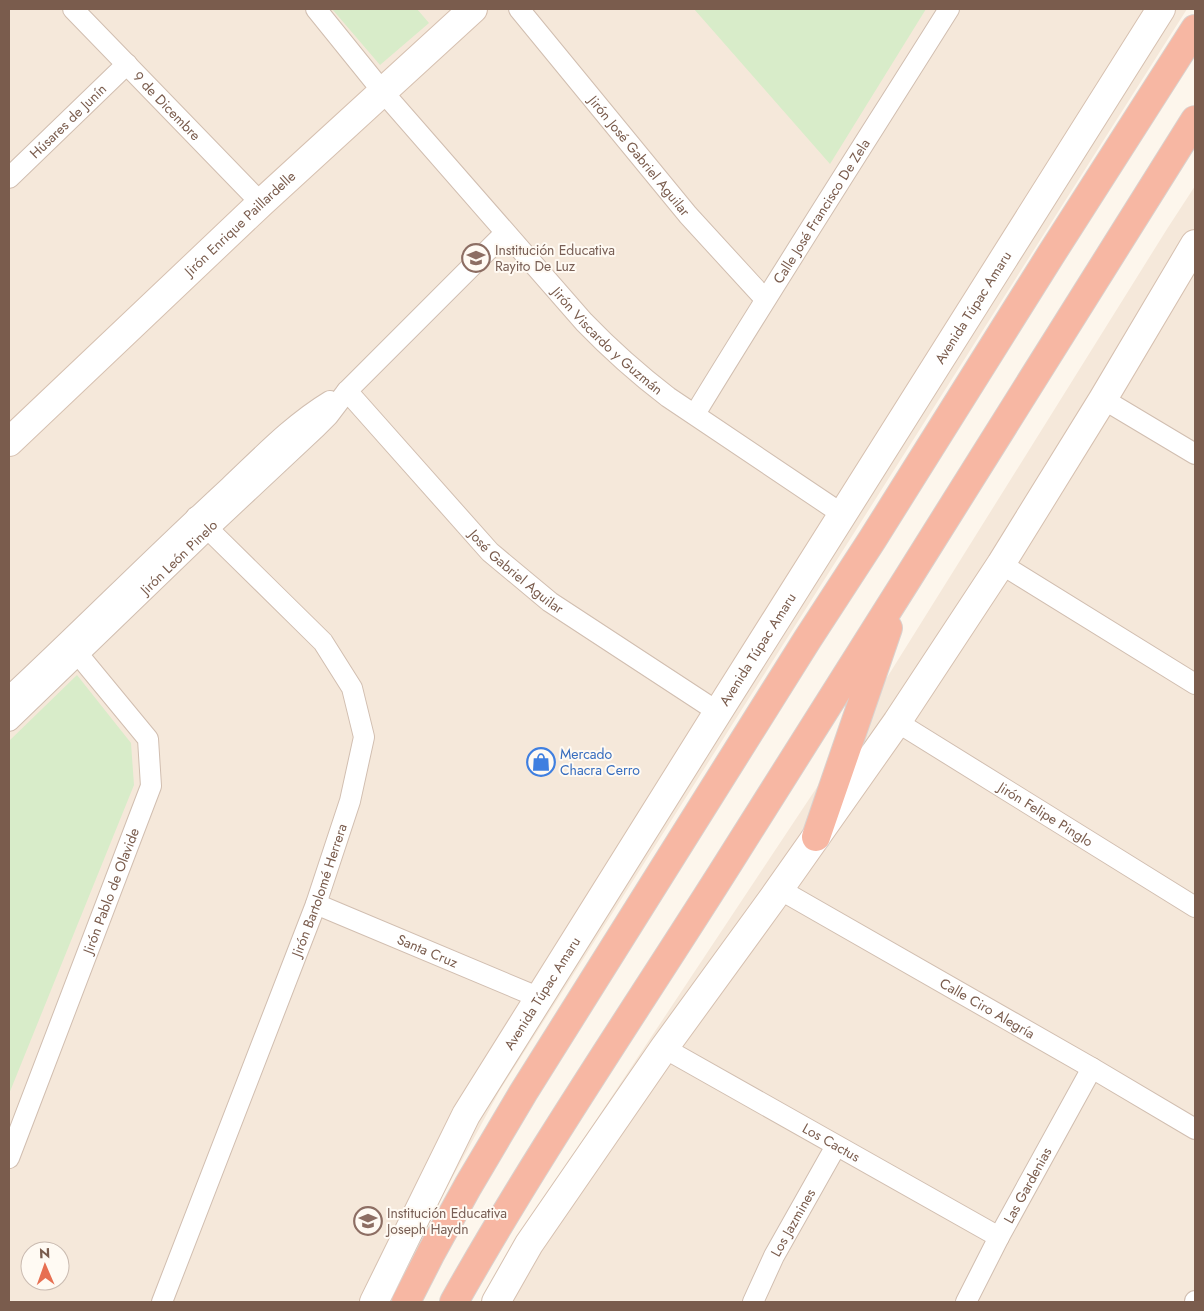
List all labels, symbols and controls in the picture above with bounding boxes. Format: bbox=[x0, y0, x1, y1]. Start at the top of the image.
street label: 9 de Dicembre bbox=[129, 67, 205, 145]
street label: Húsares de Junín bbox=[25, 79, 111, 163]
street label: Jirón José Gabriel Aguilar bbox=[583, 90, 695, 221]
street label: Calle José Francisco De Zela bbox=[768, 135, 875, 287]
street label: Jirón Enrique Paillardelle bbox=[179, 166, 300, 282]
place label: Institución Educativa Rayito De Luz bbox=[495, 240, 615, 276]
school or university icon: Institución Educativa Rayito De Luz bbox=[461, 243, 491, 273]
street label: Avenida Túpac Amaru bbox=[930, 247, 1016, 368]
street label: Jirón Viscardo y Guzmán bbox=[546, 281, 667, 399]
street label: Jirón León Pinelo bbox=[134, 515, 222, 601]
street label: José Gabriel Aguilar bbox=[463, 523, 568, 618]
street label: Avenida Túpac Amaru bbox=[714, 589, 801, 710]
place label: Mercado Chacra Cerro bbox=[560, 744, 640, 780]
shop icon: Mercado Chacra Cerro bbox=[526, 747, 556, 777]
street label: Jirón Felipe Pinglo bbox=[993, 776, 1097, 852]
street label: Jirón Bartolomé Herrera bbox=[286, 821, 352, 961]
street label: Jirón Pablo de Olavide bbox=[77, 825, 144, 959]
street label: Santa Cruz bbox=[394, 929, 462, 973]
street label: Avenida Túpac Amaru bbox=[499, 933, 585, 1054]
street label: Calle Ciro Alegría bbox=[936, 973, 1039, 1043]
street label: Los Cactus bbox=[799, 1118, 864, 1167]
street label: Las Gardenias bbox=[999, 1143, 1057, 1227]
street label: Los Jazmines bbox=[766, 1185, 820, 1260]
place label: Institución Educativa Joseph Haydn bbox=[385, 1203, 507, 1239]
school or university icon: Institución Educativa Joseph Haydn bbox=[353, 1206, 383, 1236]
north arrow bbox=[20, 1241, 70, 1291]
text: N bbox=[39, 1243, 50, 1263]

